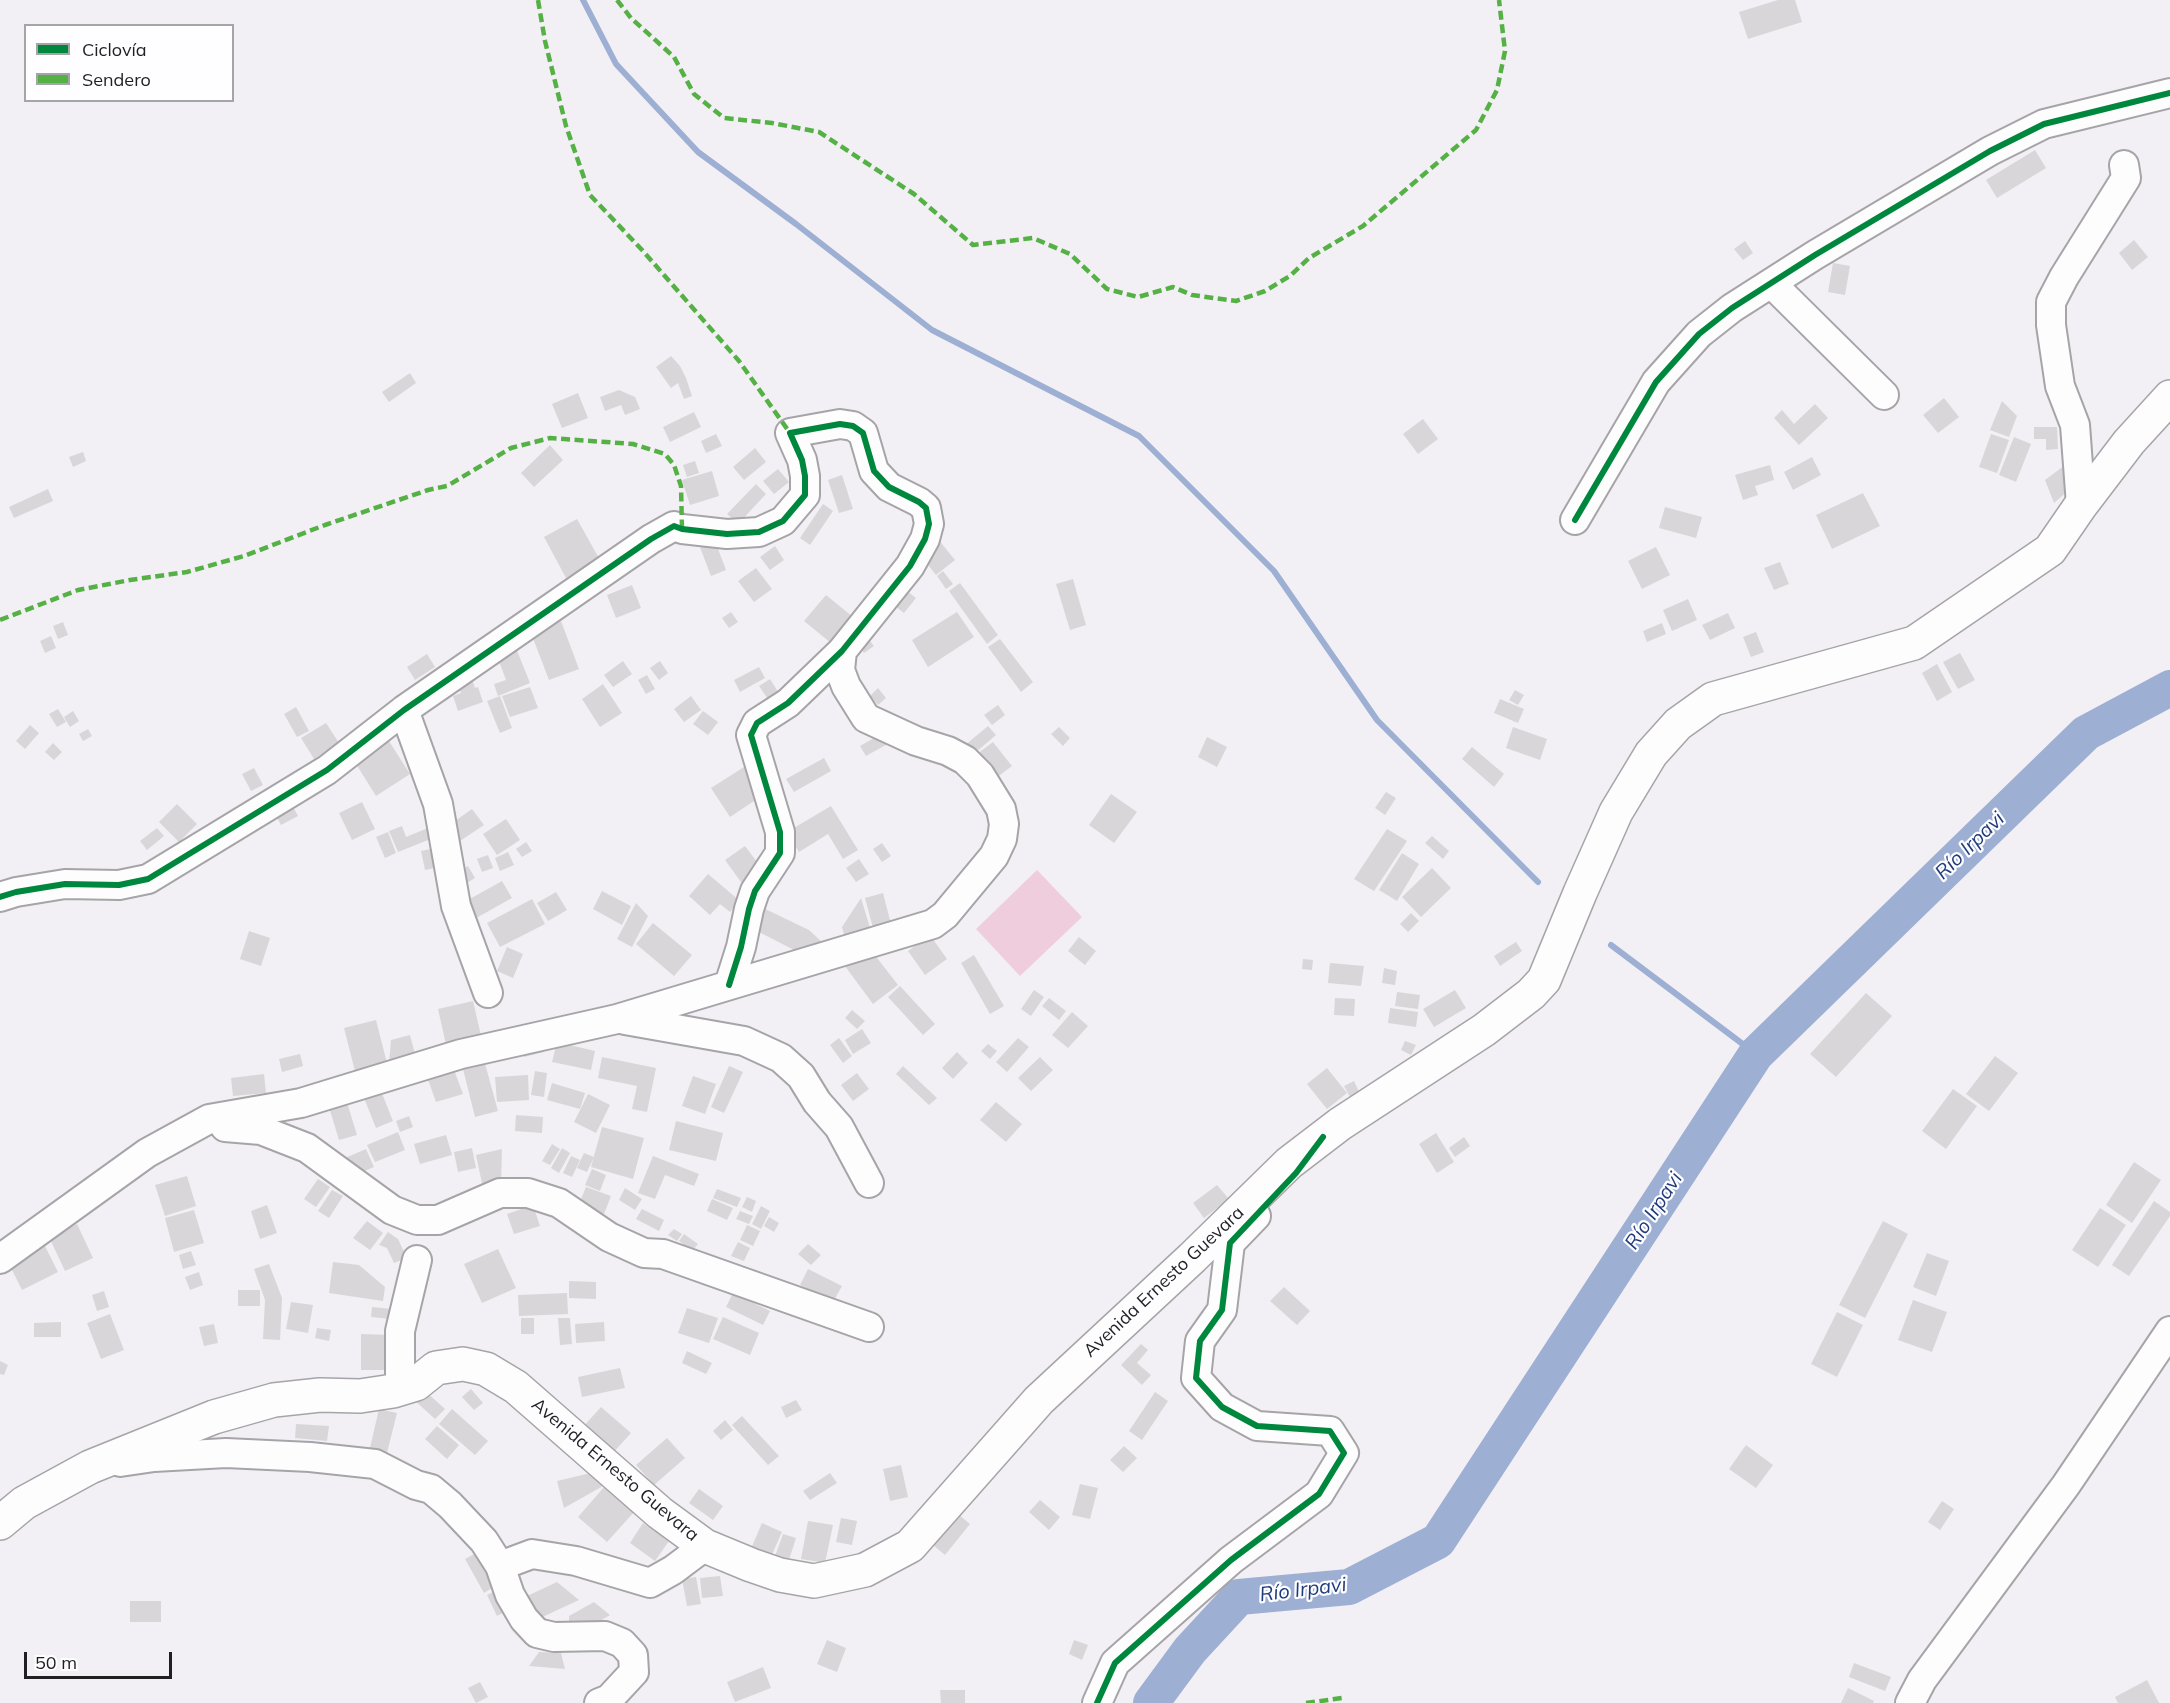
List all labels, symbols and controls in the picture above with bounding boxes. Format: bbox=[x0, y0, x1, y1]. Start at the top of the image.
legend bbox=[24, 24, 234, 102]
text: Ciclovía bbox=[82, 38, 147, 61]
text: Sendero bbox=[82, 68, 151, 91]
water label: Río Irpavi bbox=[1930, 807, 2010, 885]
water label: Río Irpavi bbox=[1620, 1168, 1688, 1254]
street label: Avenida Ernesto Guevara bbox=[1079, 1202, 1249, 1362]
street label: Avenida Ernesto Guevara bbox=[527, 1394, 703, 1546]
water label: Río Irpavi bbox=[1258, 1573, 1348, 1607]
scale bar bbox=[27, 1640, 176, 1678]
text: 50 m bbox=[35, 1651, 77, 1674]

